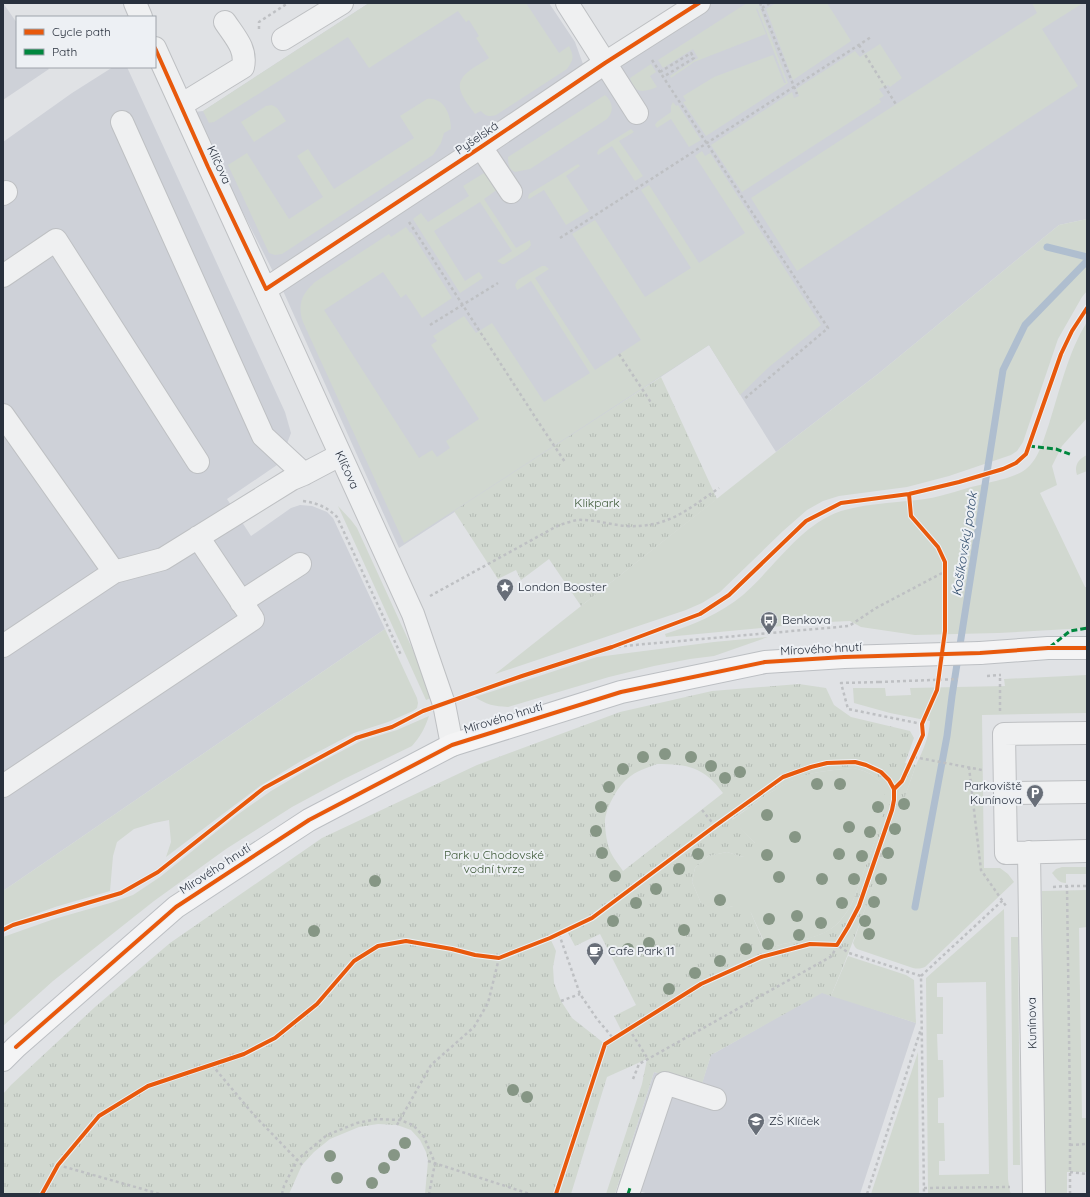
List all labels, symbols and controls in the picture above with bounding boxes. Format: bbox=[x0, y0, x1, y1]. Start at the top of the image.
legend bbox=[16, 16, 156, 68]
text: Cycle path bbox=[52, 24, 111, 39]
text: Path bbox=[52, 44, 77, 59]
street label: Pyšelská bbox=[452, 118, 501, 157]
street label: Klíčova bbox=[204, 143, 235, 186]
street label: Klíčova bbox=[332, 448, 363, 491]
water label: Košíkovský potok bbox=[948, 490, 980, 597]
park label: Klikpark bbox=[574, 495, 620, 510]
place icon: London Booster bbox=[495, 577, 515, 602]
place label: London Booster bbox=[518, 579, 607, 594]
bus stop icon: Benkova bbox=[759, 610, 779, 635]
place label: Benkova bbox=[782, 612, 830, 627]
street label: Mírového hnutí bbox=[780, 639, 863, 658]
street label: Mírového hnutí bbox=[462, 698, 545, 737]
place label: Parkoviště Kunínova bbox=[964, 778, 1022, 807]
parking icon: Parkoviště Kunínova bbox=[1025, 783, 1045, 808]
street label: Mírového hnutí bbox=[176, 840, 253, 897]
park label: Park u Chodovské vodní tvrze bbox=[444, 847, 544, 876]
cafe icon: Cafe Park 11 bbox=[585, 941, 605, 966]
place label: Cafe Park 11 bbox=[608, 943, 675, 958]
street label: Kunínova bbox=[1024, 997, 1039, 1049]
school or university icon: ZŠ Klíček bbox=[746, 1111, 766, 1136]
place label: ZŠ Klíček bbox=[769, 1113, 820, 1128]

